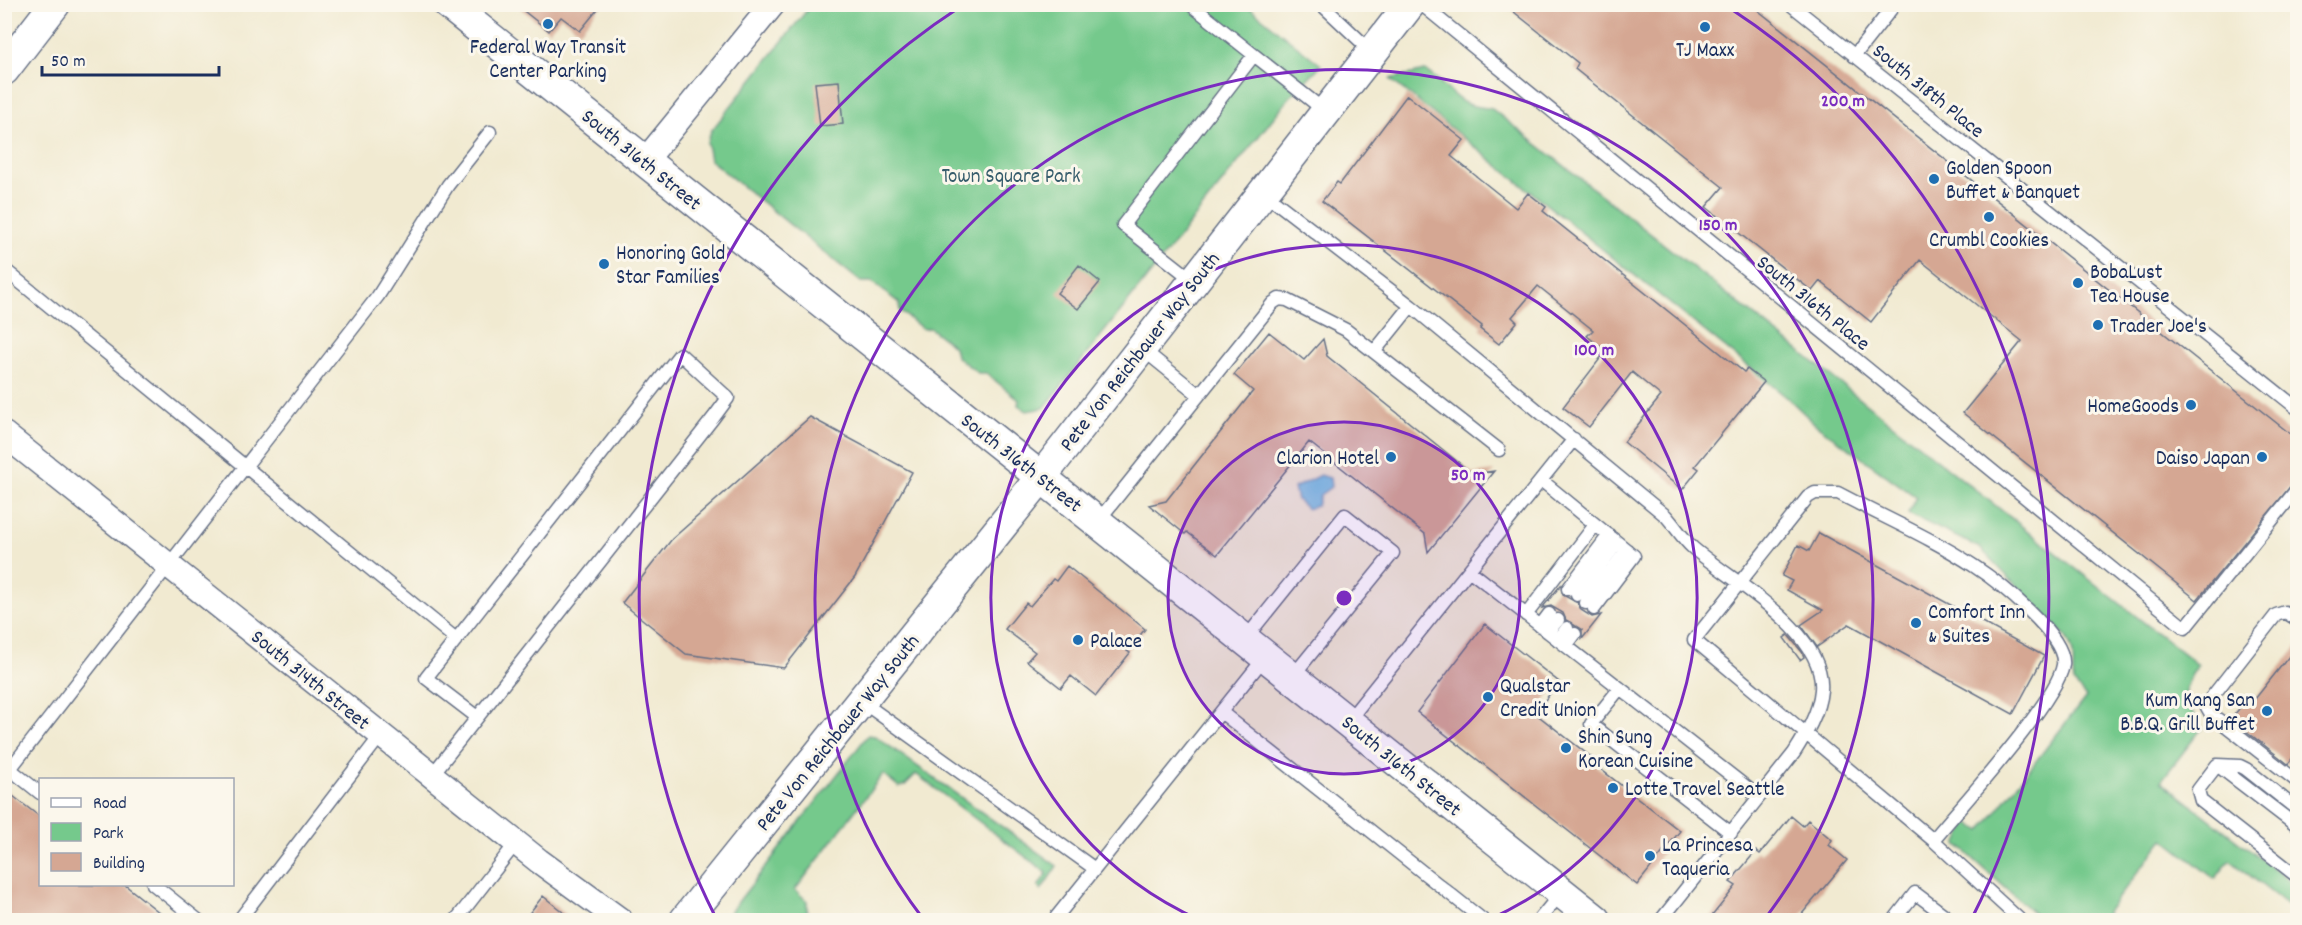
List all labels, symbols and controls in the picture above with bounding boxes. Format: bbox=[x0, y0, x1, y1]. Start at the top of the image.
marker: Federal Way Transit Center Parking bbox=[541, 17, 555, 31]
marker: TJ Maxx bbox=[1698, 20, 1712, 34]
place label: Federal Way Transit Center Parking bbox=[470, 34, 627, 88]
place label: TJ Maxx bbox=[1676, 37, 1735, 67]
street label: South 318th Place bbox=[1865, 38, 1990, 147]
scale bar bbox=[42, 39, 219, 77]
text: 50 m bbox=[51, 50, 86, 75]
text: 200 m bbox=[1821, 90, 1865, 115]
street label: South 316th Street bbox=[573, 103, 707, 219]
place label: Golden Spoon Buffet & Banquet bbox=[1946, 155, 2080, 209]
park label: Town Square Park bbox=[941, 163, 1081, 193]
marker: Golden Spoon Buffet & Banquet bbox=[1927, 172, 1941, 186]
marker: Crumbl Cookies bbox=[1982, 210, 1996, 224]
text: 150 m bbox=[1699, 214, 1737, 239]
place label: Crumbl Cookies bbox=[1929, 227, 2049, 257]
place label: Honoring Gold Star Families bbox=[616, 240, 725, 294]
street label: Pete Von Reichbauer Way South bbox=[1054, 247, 1229, 459]
street label: South 316th Place bbox=[1749, 249, 1875, 360]
marker: Honoring Gold Star Families bbox=[597, 257, 611, 271]
place label: BobaLust Tea House bbox=[2090, 259, 2170, 313]
marker: BobaLust Tea House bbox=[2071, 276, 2085, 290]
place label: Trader Joe's bbox=[2110, 313, 2207, 343]
marker: Trader Joe's bbox=[2091, 318, 2105, 332]
text: 100 m bbox=[1574, 339, 1614, 364]
place label: HomeGoods bbox=[2087, 393, 2179, 423]
marker: HomeGoods bbox=[2184, 398, 2198, 412]
street label: South 316th Street bbox=[953, 407, 1088, 522]
place label: Clarion Hotel bbox=[1276, 445, 1379, 475]
place label: Daiso Japan bbox=[2156, 445, 2250, 475]
marker: Clarion Hotel bbox=[1384, 450, 1398, 464]
marker: Daiso Japan bbox=[2255, 450, 2269, 464]
text: 50 m bbox=[1451, 464, 1485, 489]
centre of rings bbox=[1334, 588, 1354, 608]
place label: Comfort Inn & Suites bbox=[1928, 599, 2025, 653]
marker: Comfort Inn & Suites bbox=[1909, 616, 1923, 630]
street label: South 314th Street bbox=[243, 624, 375, 739]
place label: Palace bbox=[1090, 628, 1142, 658]
street label: Pete Von Reichbauer Way South bbox=[750, 629, 928, 839]
marker: Palace bbox=[1071, 633, 1085, 647]
place label: Qualstar Credit Union bbox=[1500, 673, 1596, 727]
place label: Kum Kang San B.B.Q. Grill Buffet bbox=[2120, 687, 2255, 741]
marker: Qualstar Credit Union bbox=[1481, 690, 1495, 704]
marker: Kum Kang San B.B.Q. Grill Buffet bbox=[2260, 704, 2274, 718]
street label: South 316th Street bbox=[1333, 709, 1467, 825]
place label: Shin Sung Korean Cuisine bbox=[1578, 724, 1693, 778]
marker: Shin Sung Korean Cuisine bbox=[1559, 741, 1573, 755]
place label: Lotte Travel Seattle bbox=[1625, 776, 1784, 806]
legend bbox=[39, 778, 234, 886]
marker: Lotte Travel Seattle bbox=[1606, 781, 1620, 795]
text: Road bbox=[93, 792, 127, 817]
text: Park bbox=[93, 822, 124, 847]
place label: La Princesa Taqueria bbox=[1662, 832, 1754, 886]
marker: La Princesa Taqueria bbox=[1643, 849, 1657, 863]
text: Building bbox=[93, 852, 145, 877]

